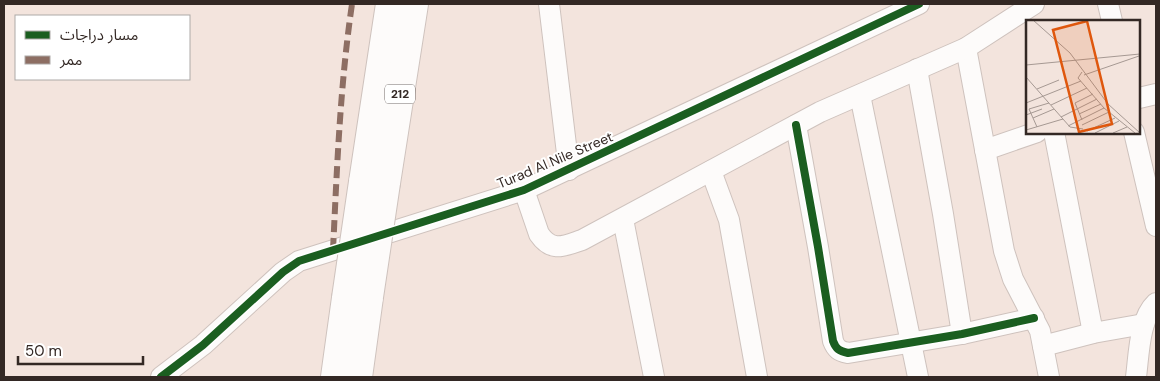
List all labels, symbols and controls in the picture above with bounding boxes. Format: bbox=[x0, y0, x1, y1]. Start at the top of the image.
legend bbox=[15, 15, 190, 80]
inset map bbox=[1026, 20, 1140, 134]
text: مسار دراجات bbox=[60, 25, 138, 45]
text: ممر bbox=[59, 50, 83, 70]
road number: 212 bbox=[385, 85, 415, 104]
street label: Turad Al Nile Street bbox=[494, 127, 616, 193]
scale bar bbox=[18, 334, 142, 366]
text: 50 m bbox=[25, 341, 62, 361]

